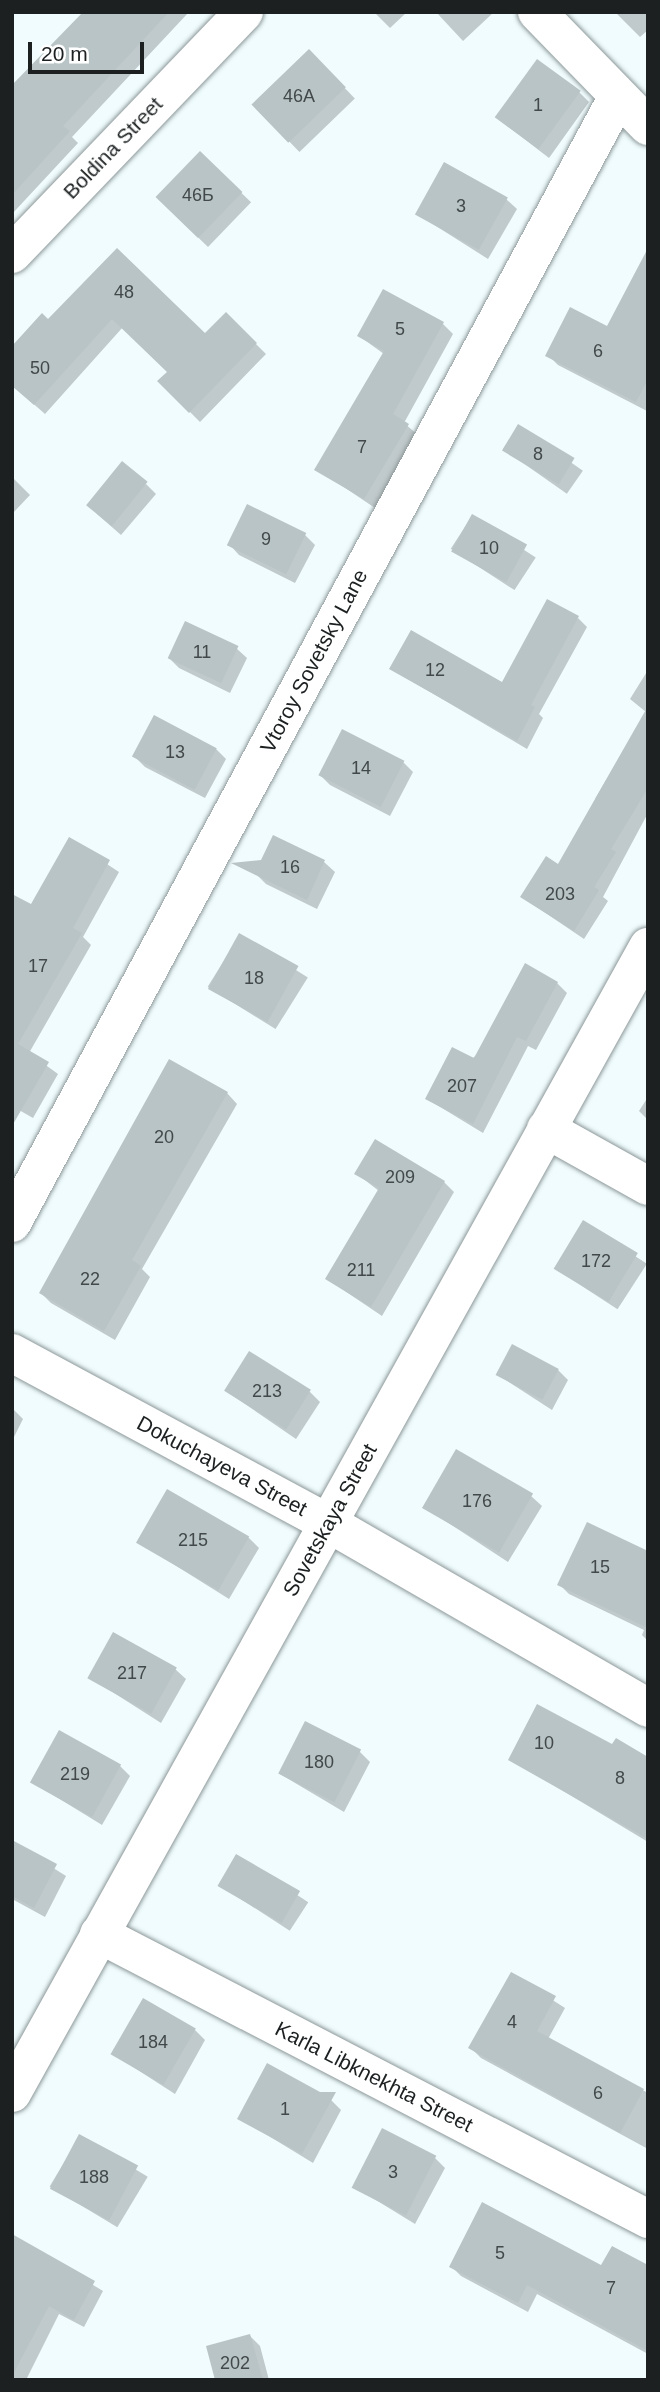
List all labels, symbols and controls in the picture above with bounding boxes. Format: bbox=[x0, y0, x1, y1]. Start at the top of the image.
scale bar bbox=[32, 28, 147, 72]
text: 20 m bbox=[41, 42, 88, 65]
house number: 46А bbox=[283, 85, 315, 107]
street label: Boldina Street bbox=[58, 92, 168, 204]
house number: 1 bbox=[533, 94, 543, 116]
house number: 46Б bbox=[182, 184, 214, 206]
house number: 3 bbox=[456, 195, 466, 217]
house number: 48 bbox=[114, 281, 134, 303]
house number: 5 bbox=[395, 318, 405, 340]
house number: 6 bbox=[593, 340, 603, 362]
house number: 50 bbox=[30, 357, 50, 379]
house number: 7 bbox=[357, 436, 367, 458]
house number: 8 bbox=[533, 443, 543, 465]
house number: 9 bbox=[261, 528, 271, 550]
house number: 10 bbox=[479, 537, 499, 559]
street label: Vtoroy Sovetsky Lane bbox=[255, 565, 373, 757]
house number: 11 bbox=[193, 641, 211, 663]
house number: 12 bbox=[425, 659, 445, 681]
house number: 13 bbox=[165, 741, 185, 763]
house number: 14 bbox=[351, 757, 371, 779]
house number: 16 bbox=[280, 856, 300, 878]
house number: 203 bbox=[545, 883, 575, 905]
house number: 17 bbox=[28, 955, 48, 977]
house number: 18 bbox=[244, 967, 264, 989]
house number: 207 bbox=[447, 1075, 477, 1097]
house number: 20 bbox=[154, 1126, 174, 1148]
house number: 209 bbox=[385, 1166, 415, 1188]
house number: 172 bbox=[581, 1250, 611, 1272]
house number: 211 bbox=[347, 1259, 375, 1281]
house number: 22 bbox=[80, 1268, 100, 1290]
house number: 213 bbox=[252, 1380, 282, 1402]
street label: Dokuchayeva Street bbox=[133, 1410, 311, 1522]
street label: Sovetskaya Street bbox=[278, 1439, 382, 1601]
house number: 176 bbox=[462, 1490, 492, 1512]
house number: 215 bbox=[178, 1529, 208, 1551]
house number: 15 bbox=[590, 1556, 610, 1578]
house number: 217 bbox=[117, 1662, 147, 1684]
house number: 10 bbox=[534, 1732, 554, 1754]
house number: 180 bbox=[304, 1751, 334, 1773]
house number: 219 bbox=[60, 1763, 90, 1785]
house number: 8 bbox=[615, 1767, 625, 1789]
house number: 4 bbox=[507, 2011, 517, 2033]
street label: Karla Libknekhta Street bbox=[271, 2016, 477, 2138]
house number: 184 bbox=[138, 2031, 168, 2053]
house number: 6 bbox=[593, 2082, 603, 2104]
house number: 1 bbox=[280, 2098, 290, 2120]
house number: 3 bbox=[388, 2161, 398, 2183]
house number: 188 bbox=[79, 2166, 109, 2188]
house number: 5 bbox=[495, 2242, 505, 2264]
house number: 7 bbox=[606, 2277, 616, 2299]
house number: 202 bbox=[220, 2352, 250, 2374]

